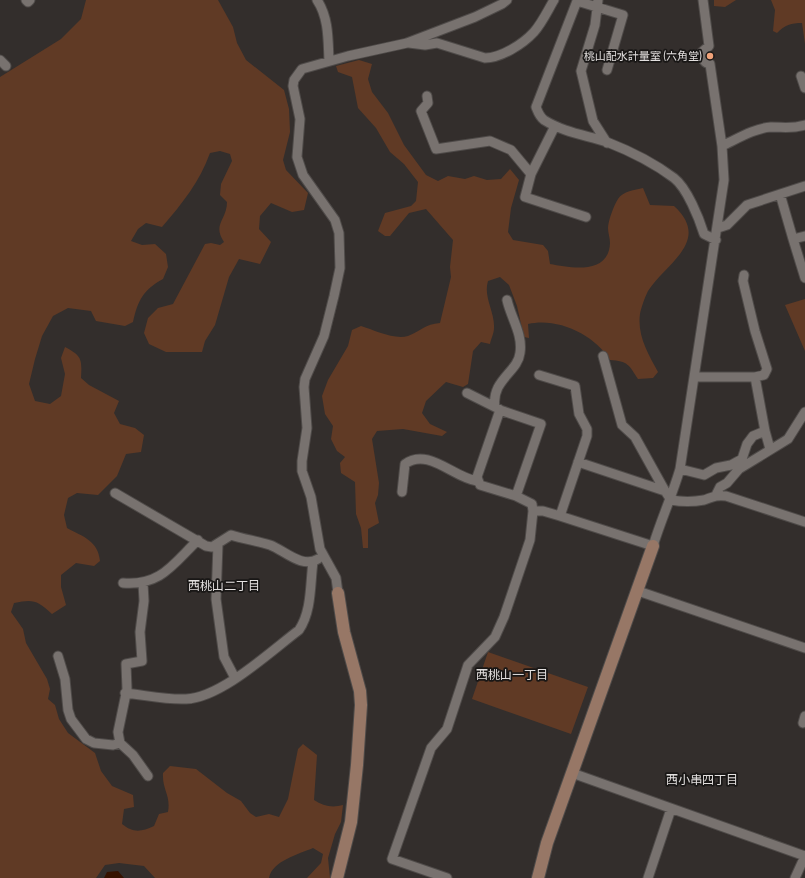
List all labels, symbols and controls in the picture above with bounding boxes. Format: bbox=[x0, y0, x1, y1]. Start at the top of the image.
place label: 桃山配水計量室 (六角堂) bbox=[584, 48, 702, 64]
marker: 桃山配水計量室 (六角堂) bbox=[705, 51, 715, 61]
district label: 西桃山二丁目 bbox=[188, 576, 260, 595]
district label: 西桃山一丁目 bbox=[476, 665, 548, 684]
district label: 西小串四丁目 bbox=[666, 770, 738, 789]

